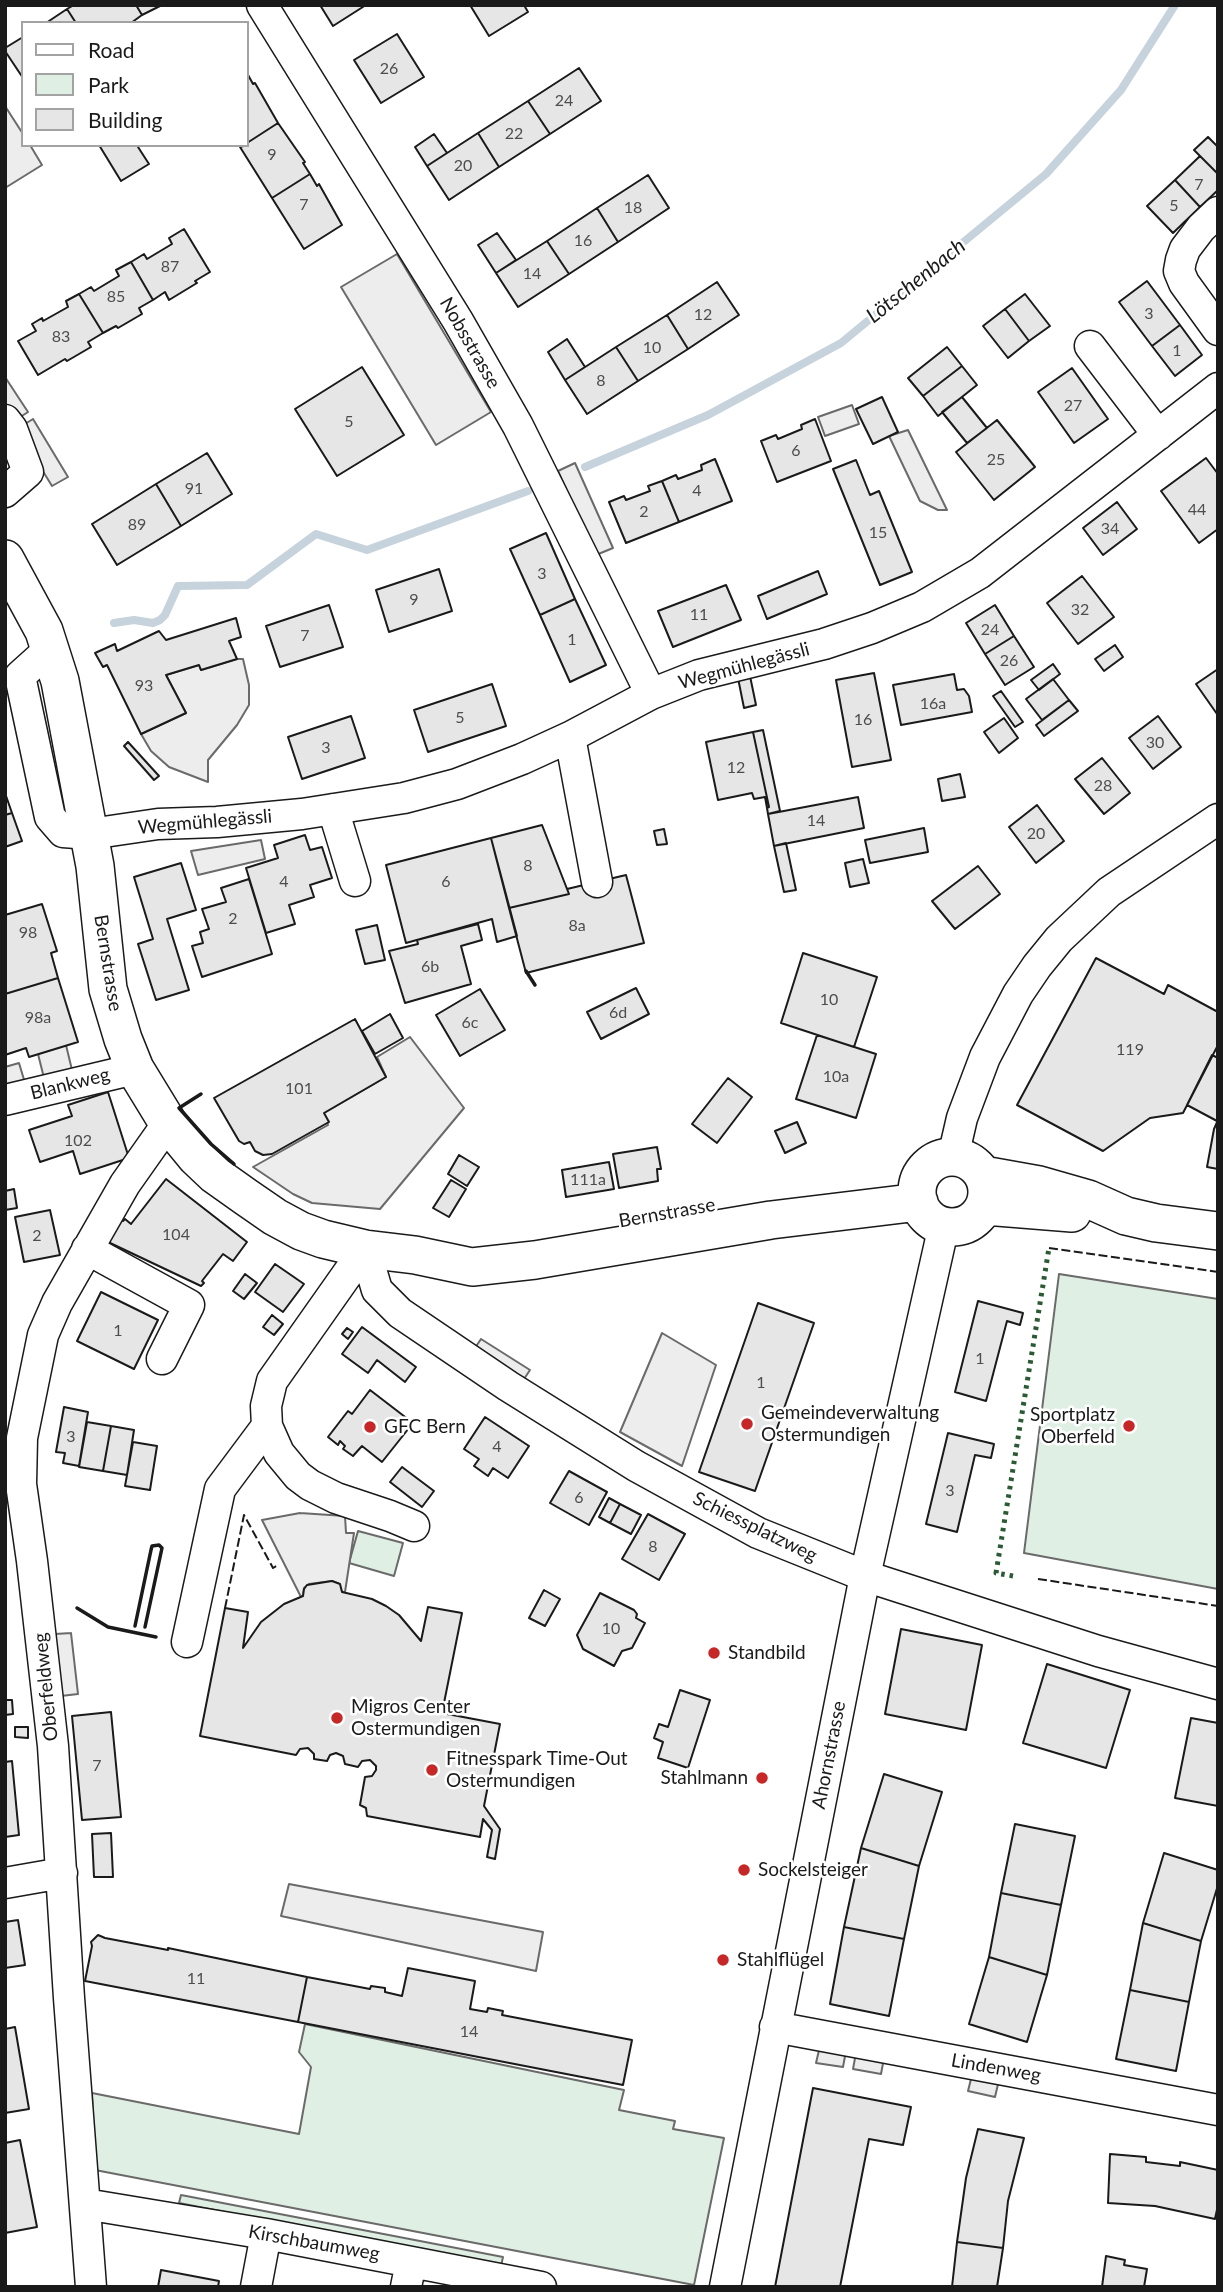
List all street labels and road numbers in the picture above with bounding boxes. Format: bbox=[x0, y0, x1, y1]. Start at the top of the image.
street label: Nobsstrasse bbox=[435, 293, 505, 393]
street label: Wegmühlegässli bbox=[676, 638, 812, 694]
street label: Wegmühlegässli bbox=[137, 805, 273, 839]
street label: Bernstrasse bbox=[89, 913, 127, 1013]
street label: Blankweg bbox=[28, 1063, 112, 1105]
street label: Bernstrasse bbox=[617, 1193, 717, 1233]
street label: Schiessplatzweg bbox=[689, 1487, 821, 1567]
street label: Oberfeldweg bbox=[29, 1632, 63, 1742]
street label: Ahornstrasse bbox=[807, 1699, 851, 1811]
street label: Lindenweg bbox=[949, 2049, 1043, 2087]
street label: Kirschbaumweg bbox=[247, 2220, 381, 2266]

